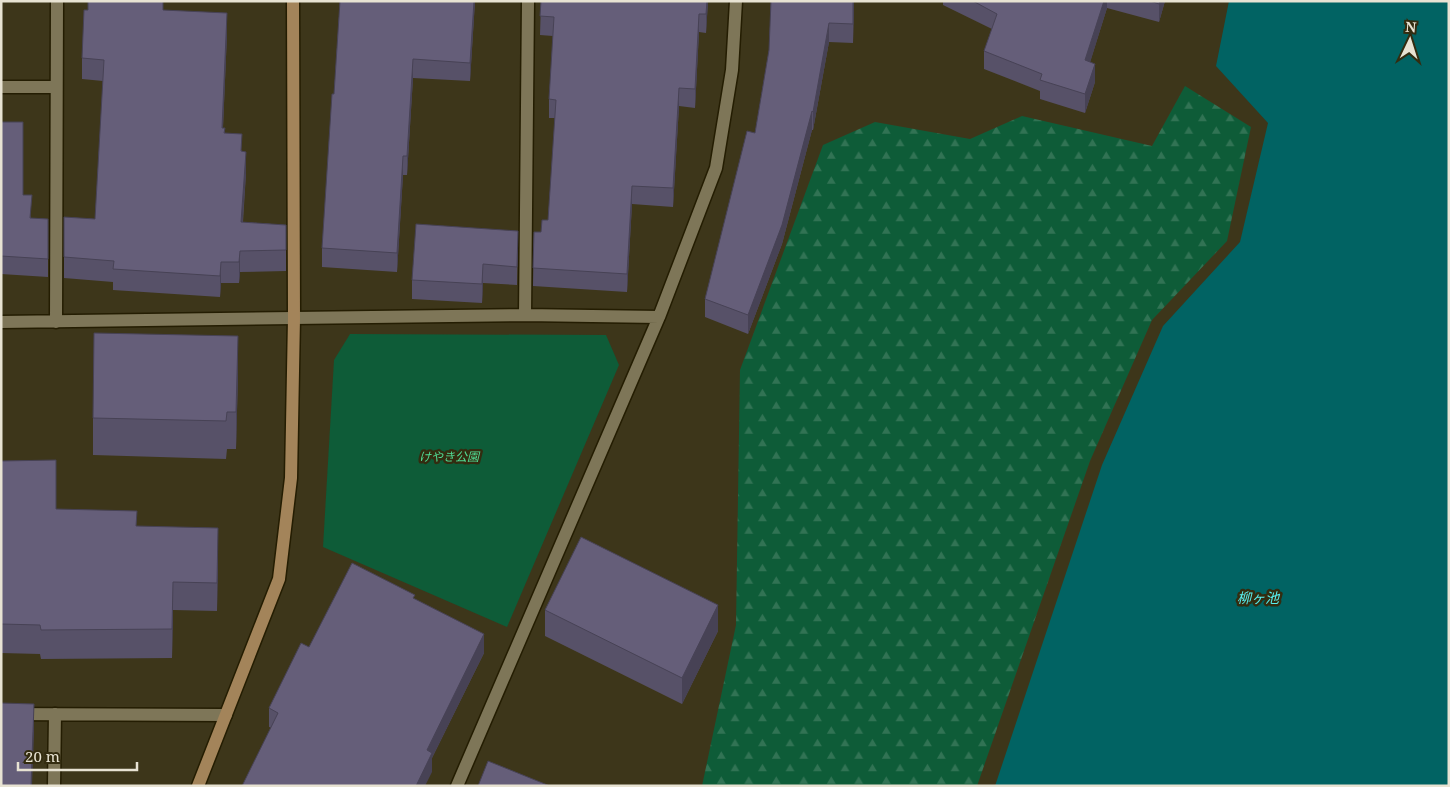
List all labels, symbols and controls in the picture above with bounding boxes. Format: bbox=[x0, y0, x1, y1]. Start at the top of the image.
north arrow bbox=[1385, 15, 1435, 65]
text: N bbox=[1405, 17, 1417, 36]
park label: けやき公園 bbox=[419, 448, 481, 465]
water label: 柳ヶ池 bbox=[1237, 588, 1281, 607]
scale bar bbox=[18, 740, 136, 772]
text: 20 m bbox=[25, 746, 60, 766]

